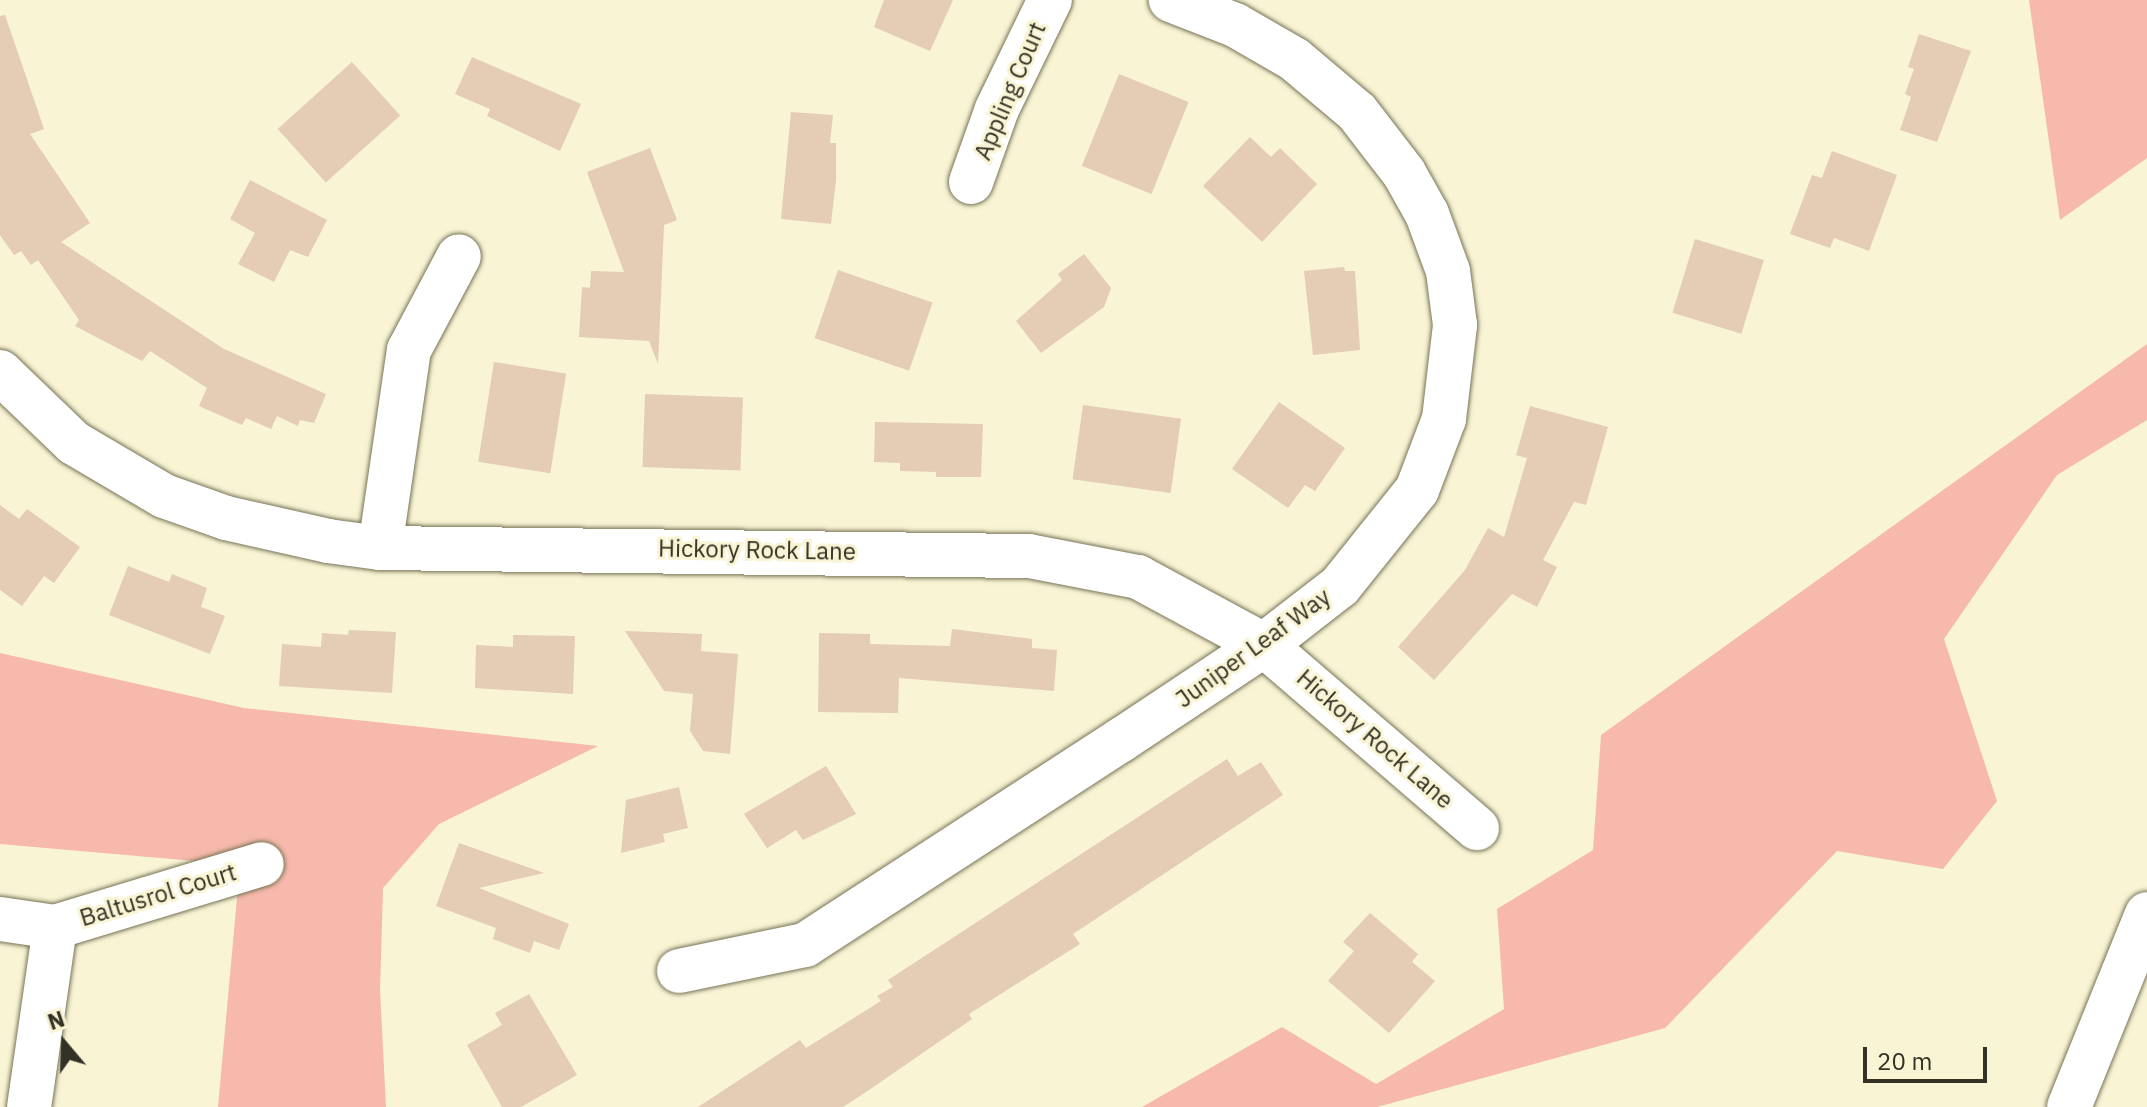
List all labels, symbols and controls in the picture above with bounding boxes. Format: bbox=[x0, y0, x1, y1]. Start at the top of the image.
street label: Appling Court bbox=[968, 18, 1052, 164]
street label: Hickory Rock Lane bbox=[658, 534, 856, 566]
street label: Juniper Leaf Way bbox=[1170, 582, 1336, 714]
street label: Hickory Rock Lane bbox=[1291, 663, 1459, 815]
street label: Baltusrol Court bbox=[76, 858, 240, 932]
north arrow bbox=[24, 1003, 104, 1083]
text: N bbox=[44, 1004, 68, 1036]
scale bar bbox=[1867, 1031, 1991, 1081]
text: 20 m bbox=[1877, 1045, 1932, 1077]

